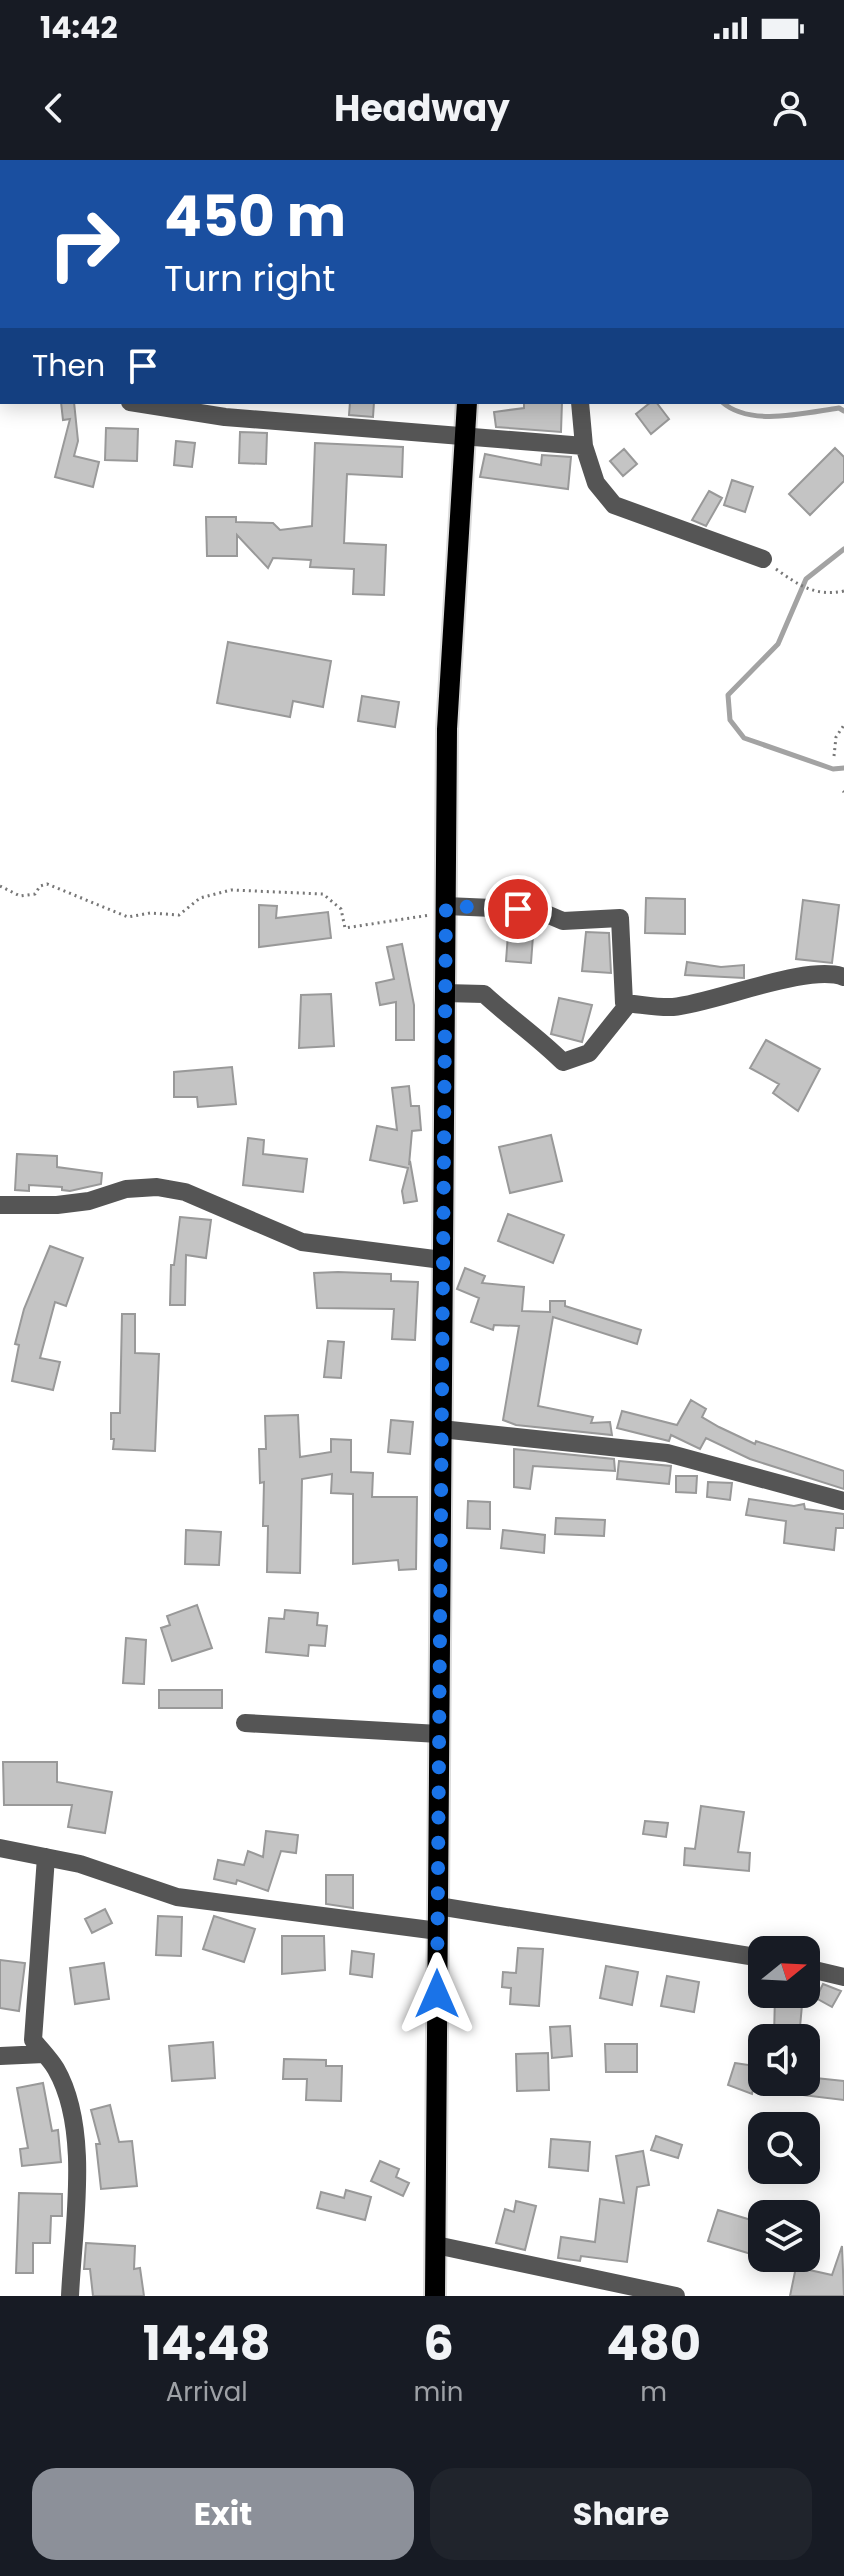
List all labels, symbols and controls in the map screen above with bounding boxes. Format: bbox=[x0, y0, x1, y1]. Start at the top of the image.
text: 14:42 bbox=[40, 6, 118, 49]
text: Headway bbox=[334, 83, 510, 134]
icon: back bbox=[32, 86, 76, 130]
icon: person bbox=[768, 86, 812, 130]
text: 450 m bbox=[164, 177, 346, 256]
icon: right bbox=[32, 192, 136, 296]
text: Turn right bbox=[164, 253, 335, 304]
text: Then bbox=[32, 344, 105, 387]
icon: arrive bbox=[121, 344, 165, 388]
pin bbox=[484, 875, 552, 943]
icon: arrive bbox=[496, 887, 540, 931]
north arrow bbox=[748, 1936, 820, 2008]
map controls bbox=[748, 1936, 820, 2272]
position arrow bbox=[395, 1952, 479, 2036]
button: sound bbox=[748, 2024, 820, 2096]
button: search bbox=[748, 2112, 820, 2184]
button: layers bbox=[748, 2200, 820, 2272]
text: 14:48 bbox=[143, 2310, 271, 2377]
text: 6 bbox=[423, 2310, 454, 2377]
text: 480 bbox=[606, 2310, 701, 2377]
text: Arrival bbox=[166, 2374, 248, 2410]
text: min bbox=[414, 2374, 463, 2410]
text: m bbox=[640, 2374, 667, 2410]
button: Exit bbox=[32, 2468, 414, 2560]
button: Share bbox=[430, 2468, 812, 2560]

